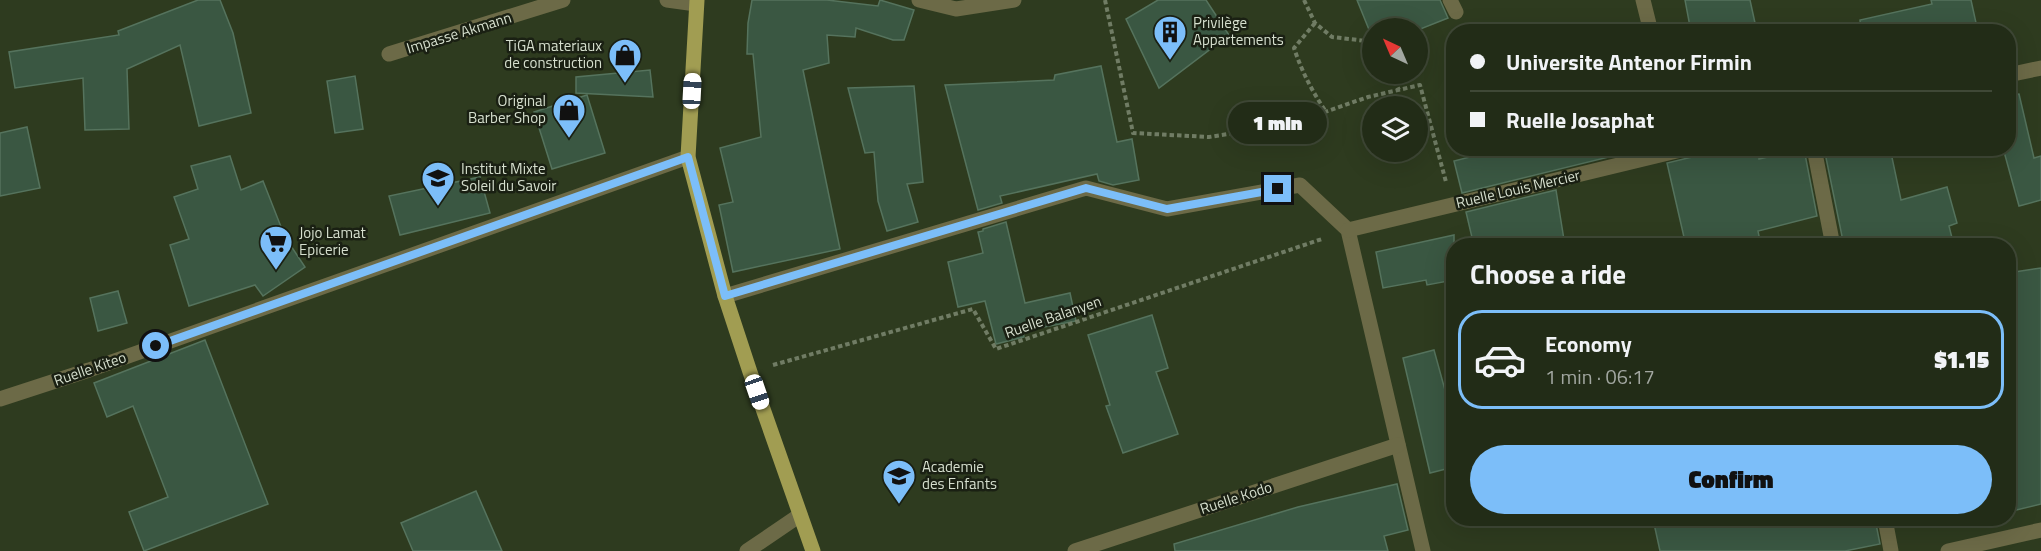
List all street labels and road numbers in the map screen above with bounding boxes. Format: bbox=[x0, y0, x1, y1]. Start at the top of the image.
street label: Impasse Akmann bbox=[403, 6, 514, 59]
street label: Ruelle Louis Mercier bbox=[1454, 163, 1582, 214]
street label: Ruelle Balanyen bbox=[1001, 289, 1104, 344]
street label: Ruelle Kiteo bbox=[51, 345, 129, 392]
street label: Ruelle Kodo bbox=[1197, 475, 1275, 520]

